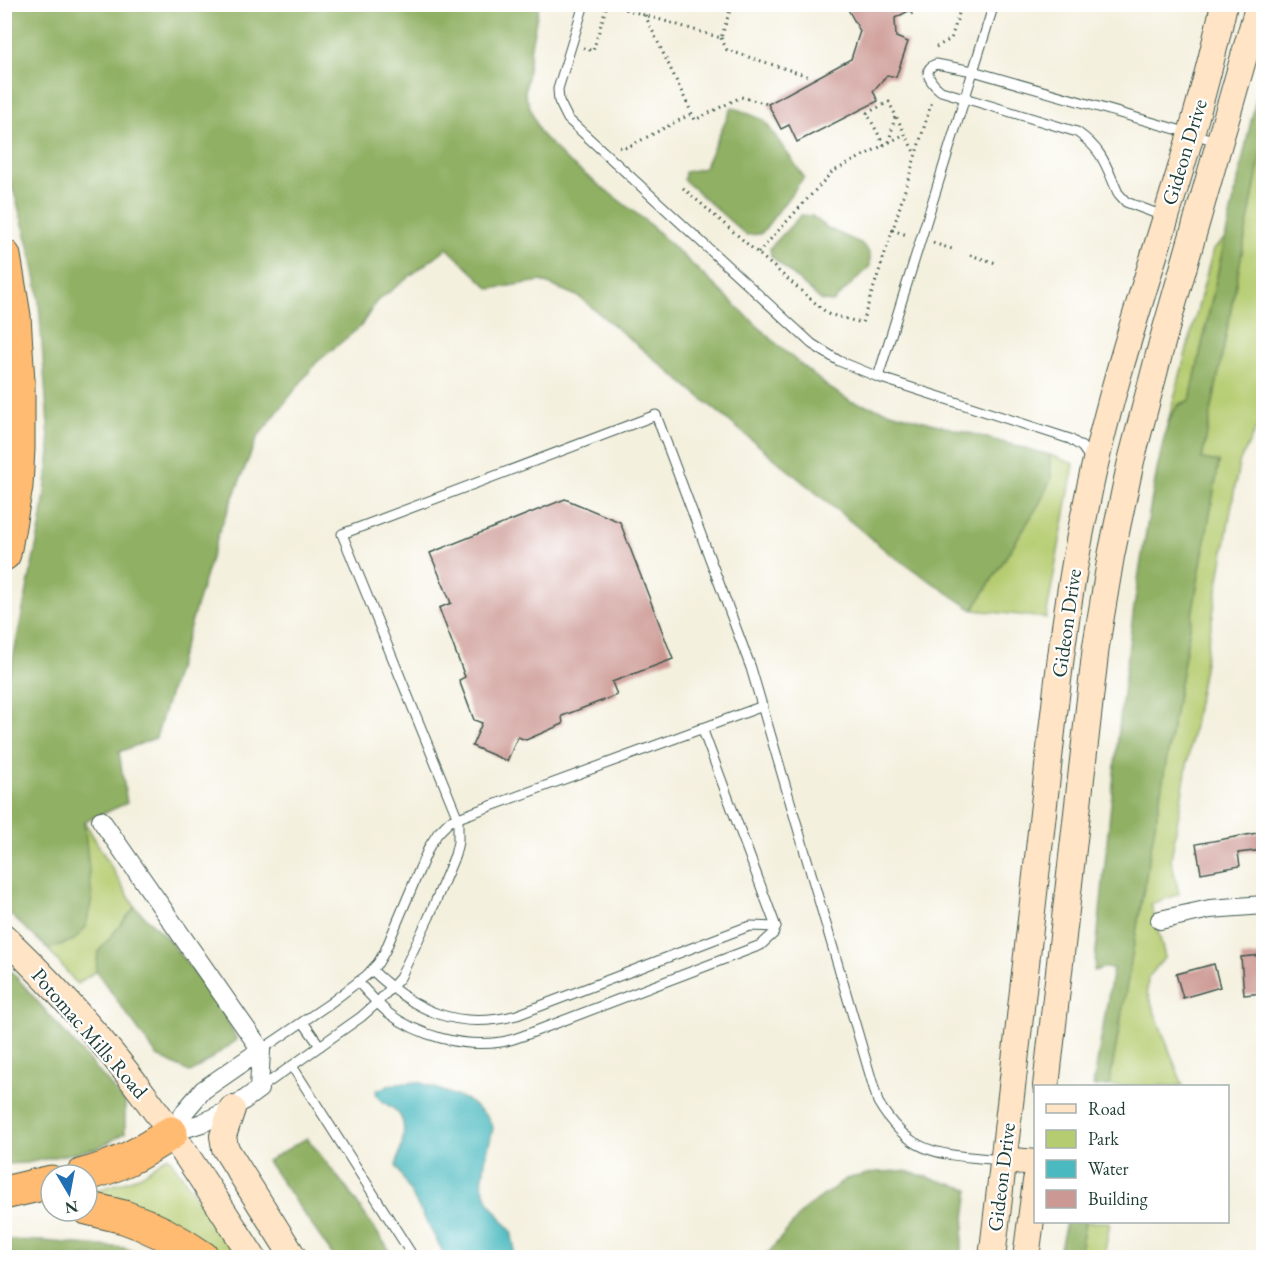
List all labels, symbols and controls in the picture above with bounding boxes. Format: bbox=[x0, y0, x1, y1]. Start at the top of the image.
street label: Gideon Drive bbox=[1155, 96, 1213, 208]
street label: Gideon Drive bbox=[1045, 567, 1087, 679]
street label: Potomac Mills Road bbox=[26, 962, 154, 1104]
legend bbox=[1034, 1085, 1229, 1223]
text: Road bbox=[1088, 1097, 1127, 1120]
street label: Gideon Drive bbox=[981, 1121, 1021, 1233]
text: Park bbox=[1088, 1127, 1119, 1150]
text: Water bbox=[1088, 1157, 1129, 1180]
north arrow bbox=[39, 1163, 99, 1223]
text: Building bbox=[1088, 1187, 1148, 1210]
text: N bbox=[63, 1196, 80, 1219]

